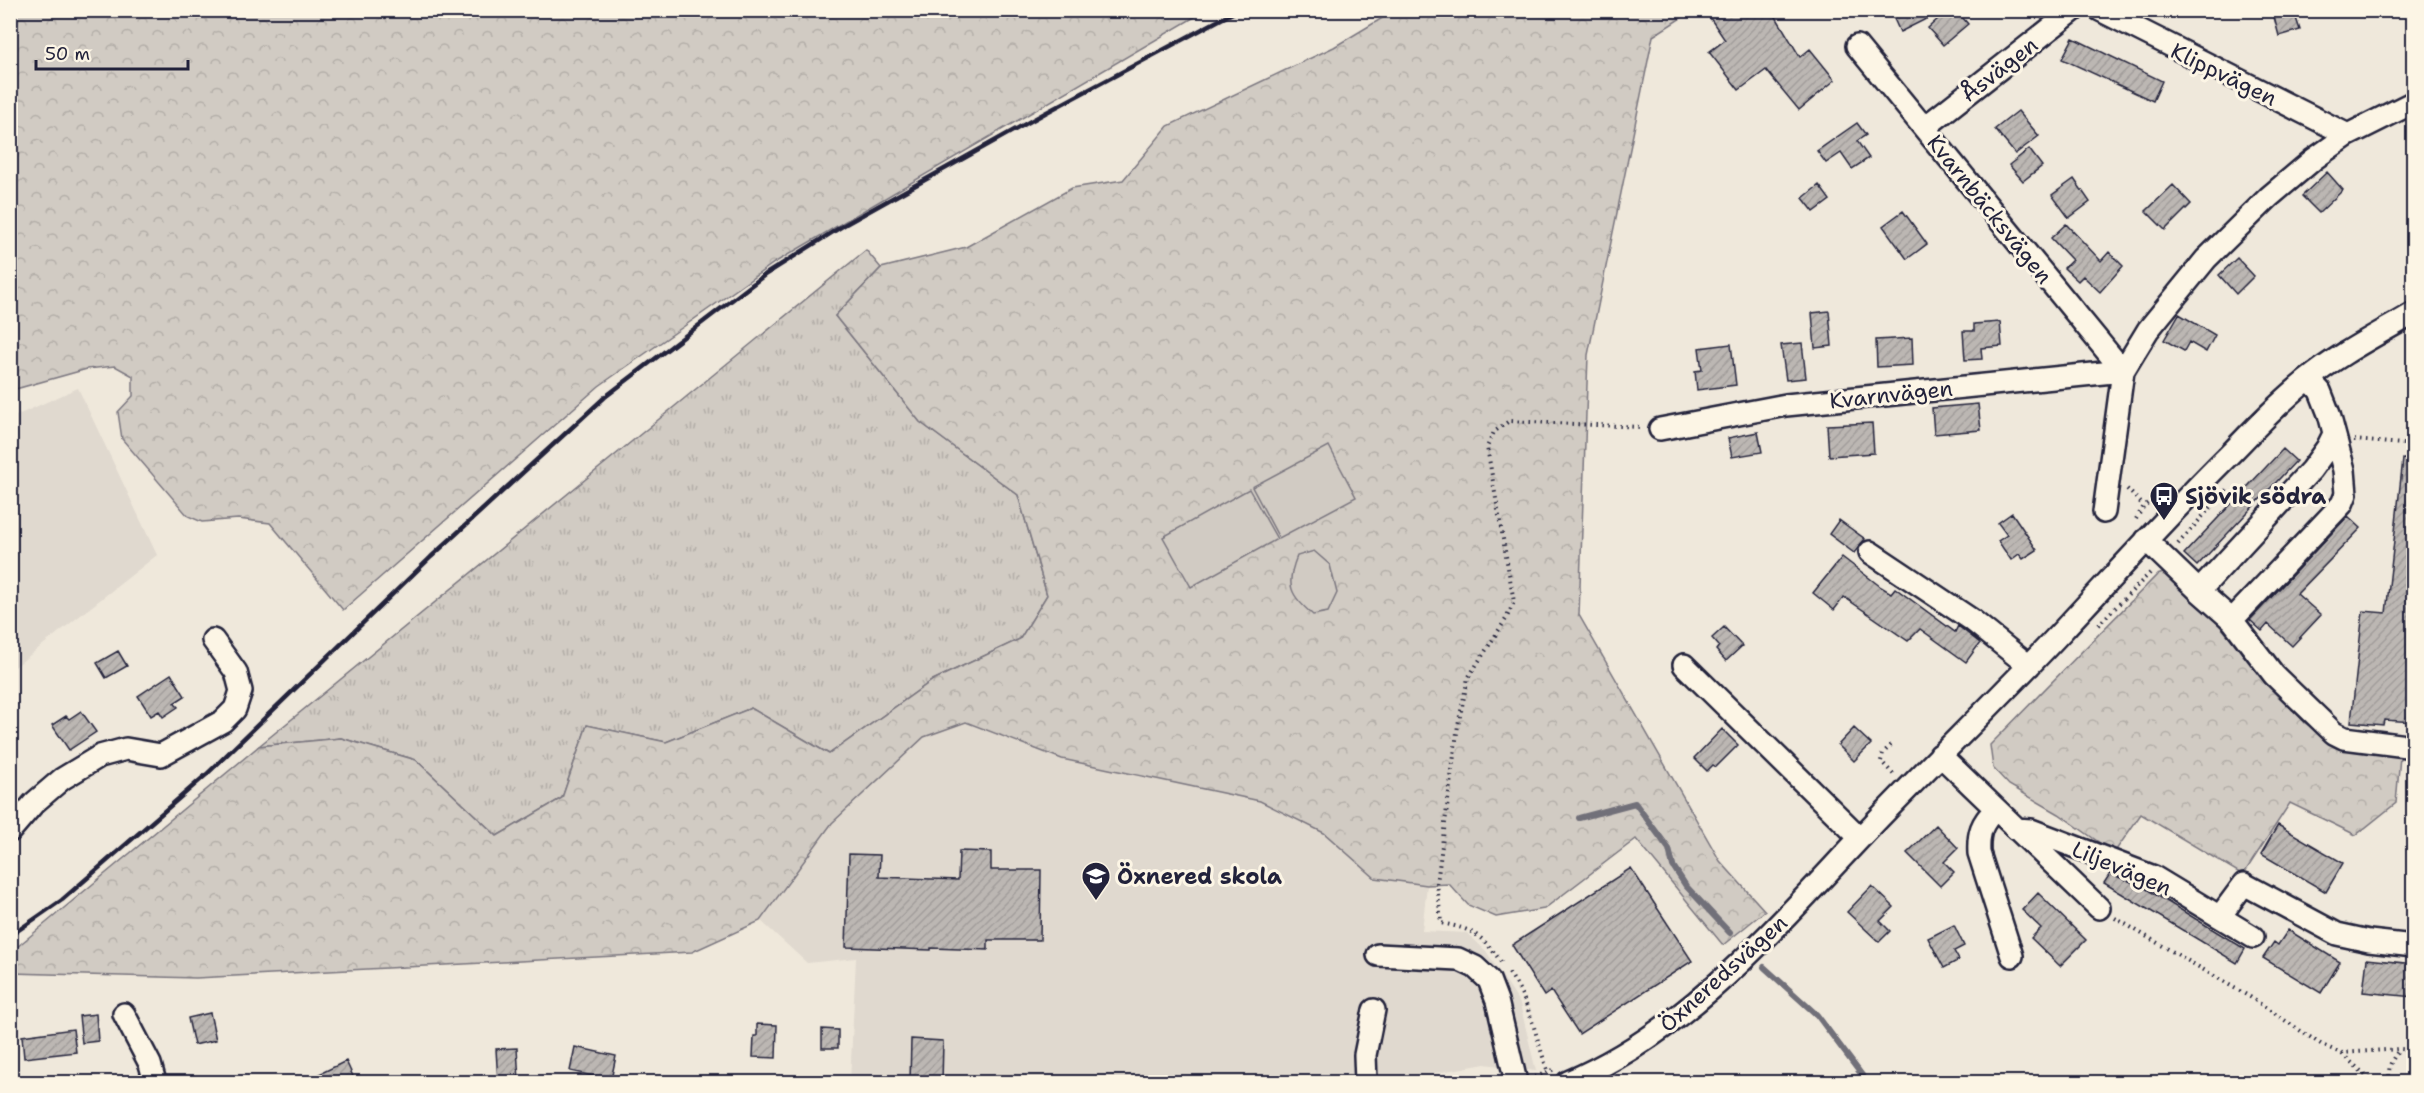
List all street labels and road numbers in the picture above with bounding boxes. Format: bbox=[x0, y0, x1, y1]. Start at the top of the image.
street label: Åsvägen bbox=[1955, 30, 2044, 109]
street label: Klippvägen bbox=[2166, 36, 2282, 113]
street label: Kvarnbäcksvägen bbox=[1920, 129, 2059, 290]
street label: Kvarnvägen bbox=[1828, 374, 1954, 415]
street label: Liljevägen bbox=[2068, 834, 2176, 902]
street label: Öxneredsvägen bbox=[1653, 908, 1793, 1038]

